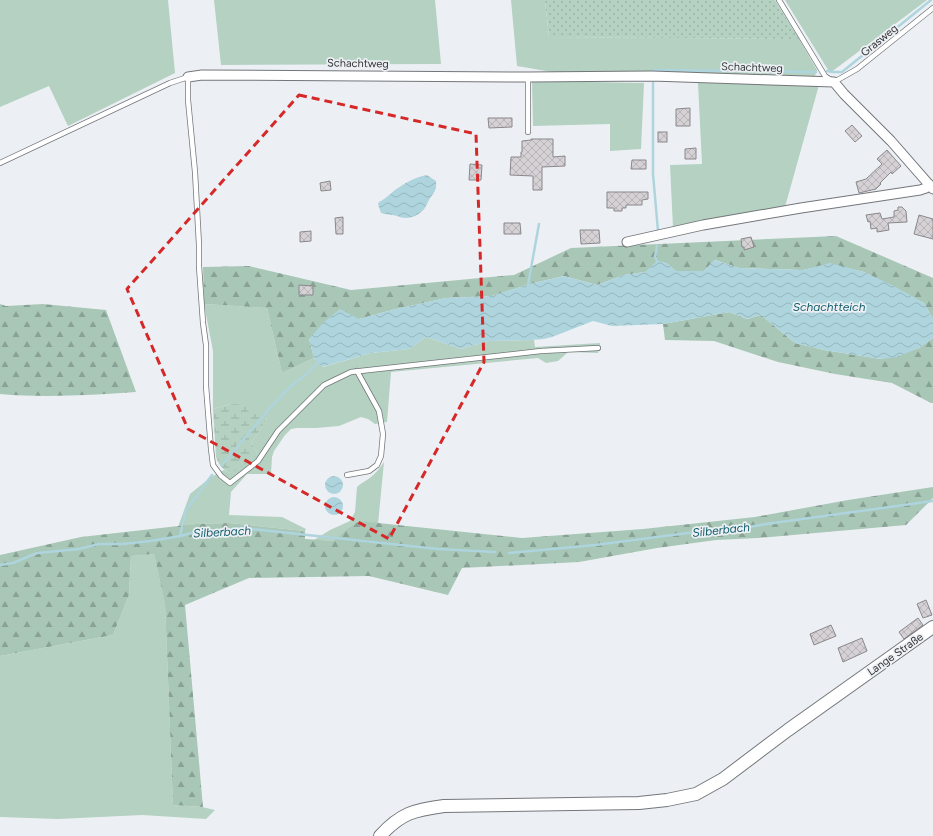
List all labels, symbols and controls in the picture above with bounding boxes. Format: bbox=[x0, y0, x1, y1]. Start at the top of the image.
street label: Grasweg bbox=[858, 22, 900, 59]
street label: Schachtweg bbox=[327, 56, 389, 71]
street label: Schachtweg bbox=[721, 60, 783, 75]
water label: Schachtteich bbox=[793, 300, 866, 314]
water label: Silberbach bbox=[692, 520, 751, 540]
water label: Silberbach bbox=[193, 523, 252, 541]
street label: Lange Straße bbox=[865, 630, 926, 678]

